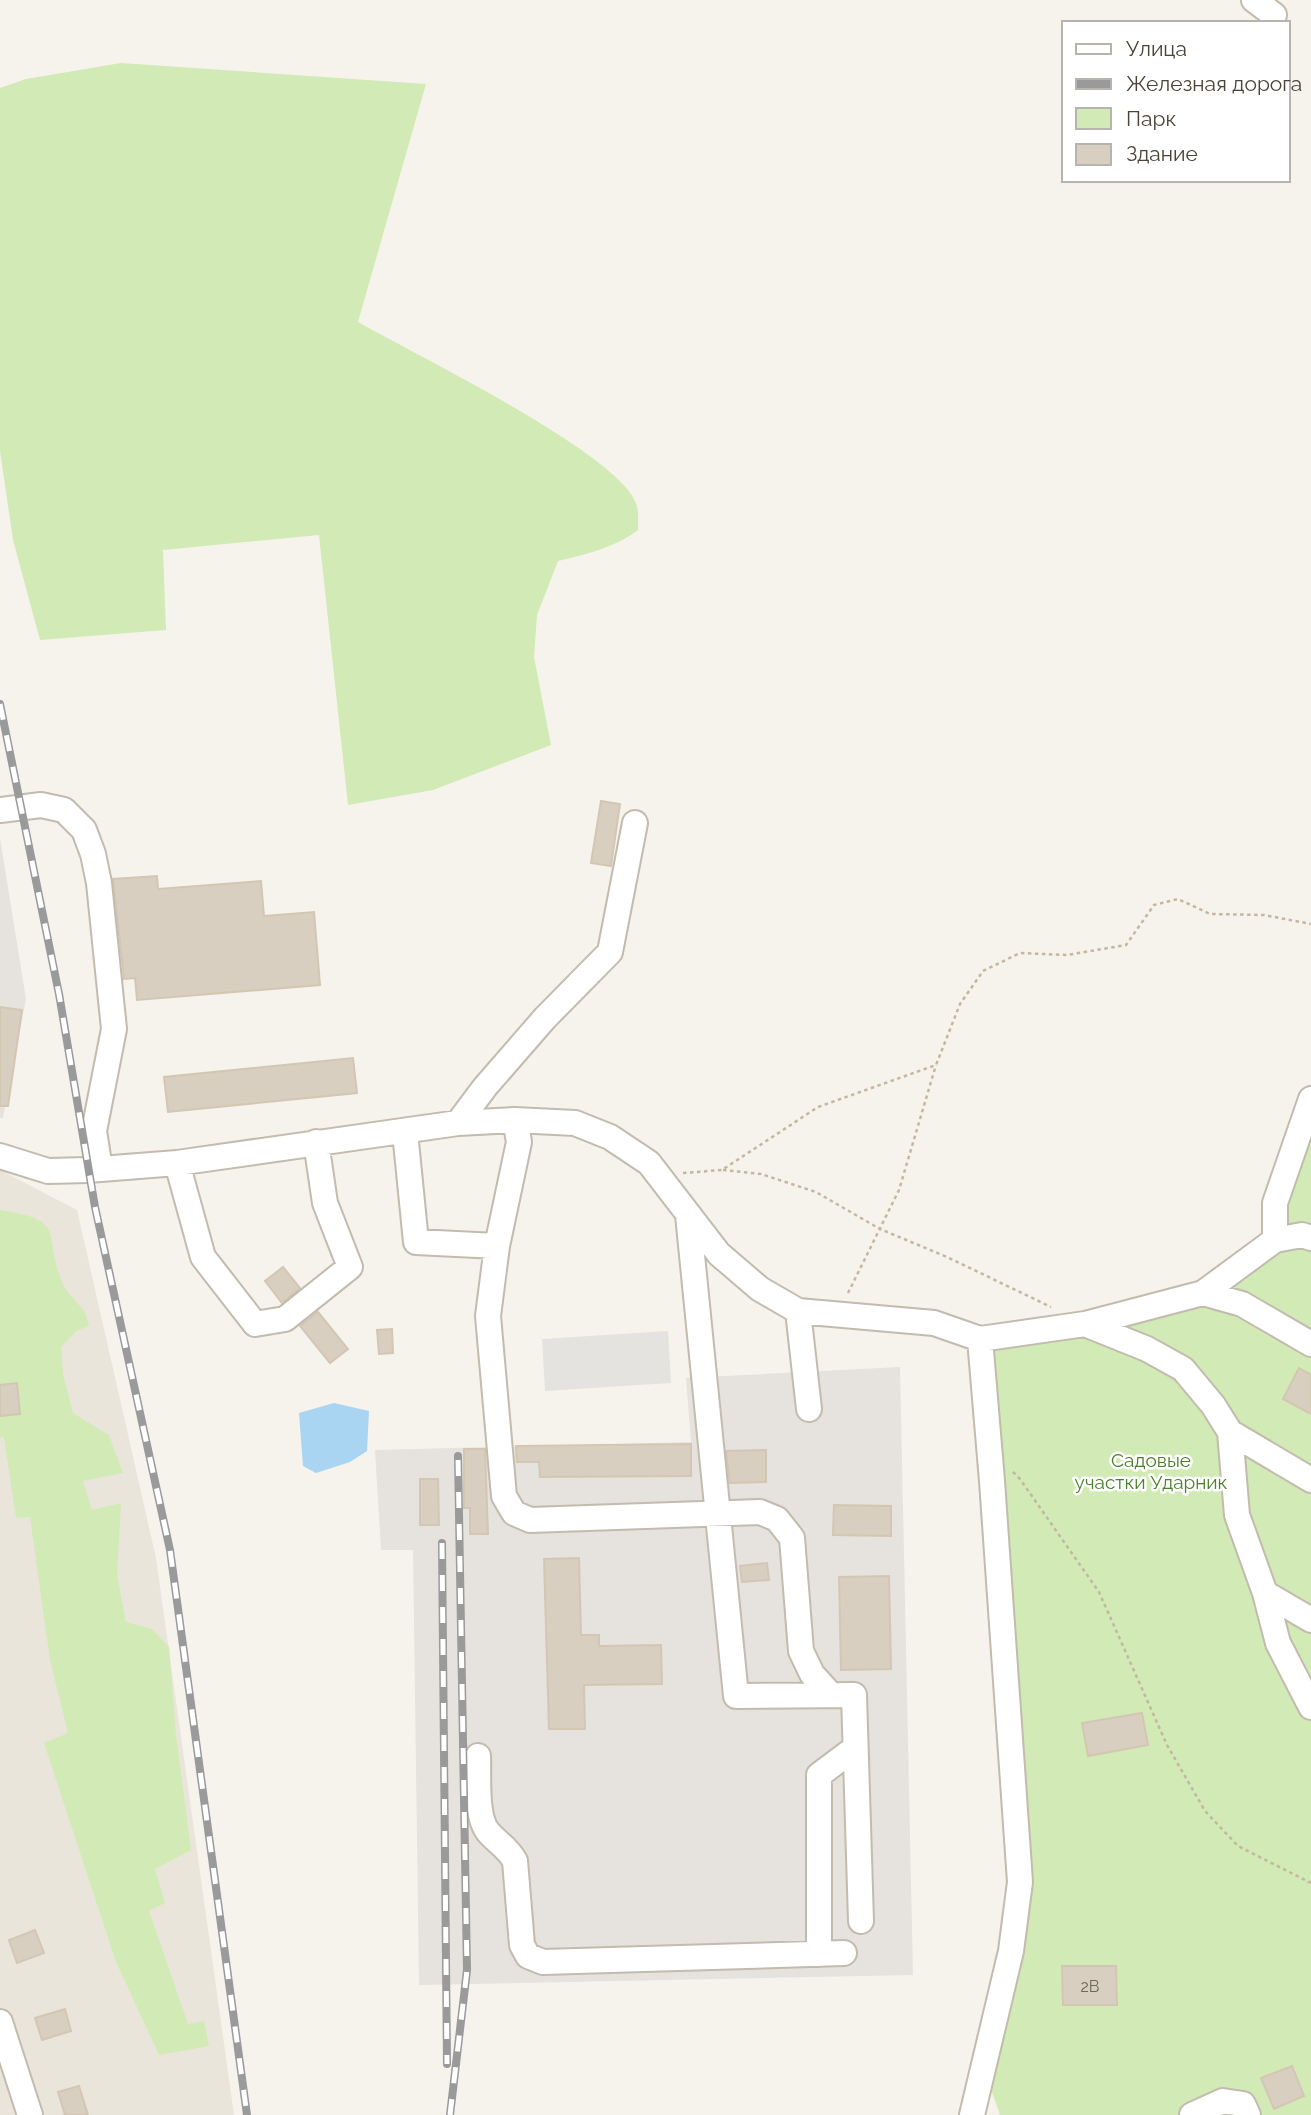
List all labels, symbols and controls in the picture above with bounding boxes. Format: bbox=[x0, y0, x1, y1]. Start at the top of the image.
legend bbox=[1062, 21, 1290, 182]
text: Улица bbox=[1126, 36, 1187, 61]
text: Железная дорога bbox=[1126, 71, 1302, 96]
text: Парк bbox=[1126, 106, 1176, 131]
text: Здание bbox=[1126, 141, 1198, 166]
park label: Садовые участки Ударник bbox=[1074, 1449, 1228, 1493]
house number: 2В bbox=[1081, 1977, 1100, 1996]

